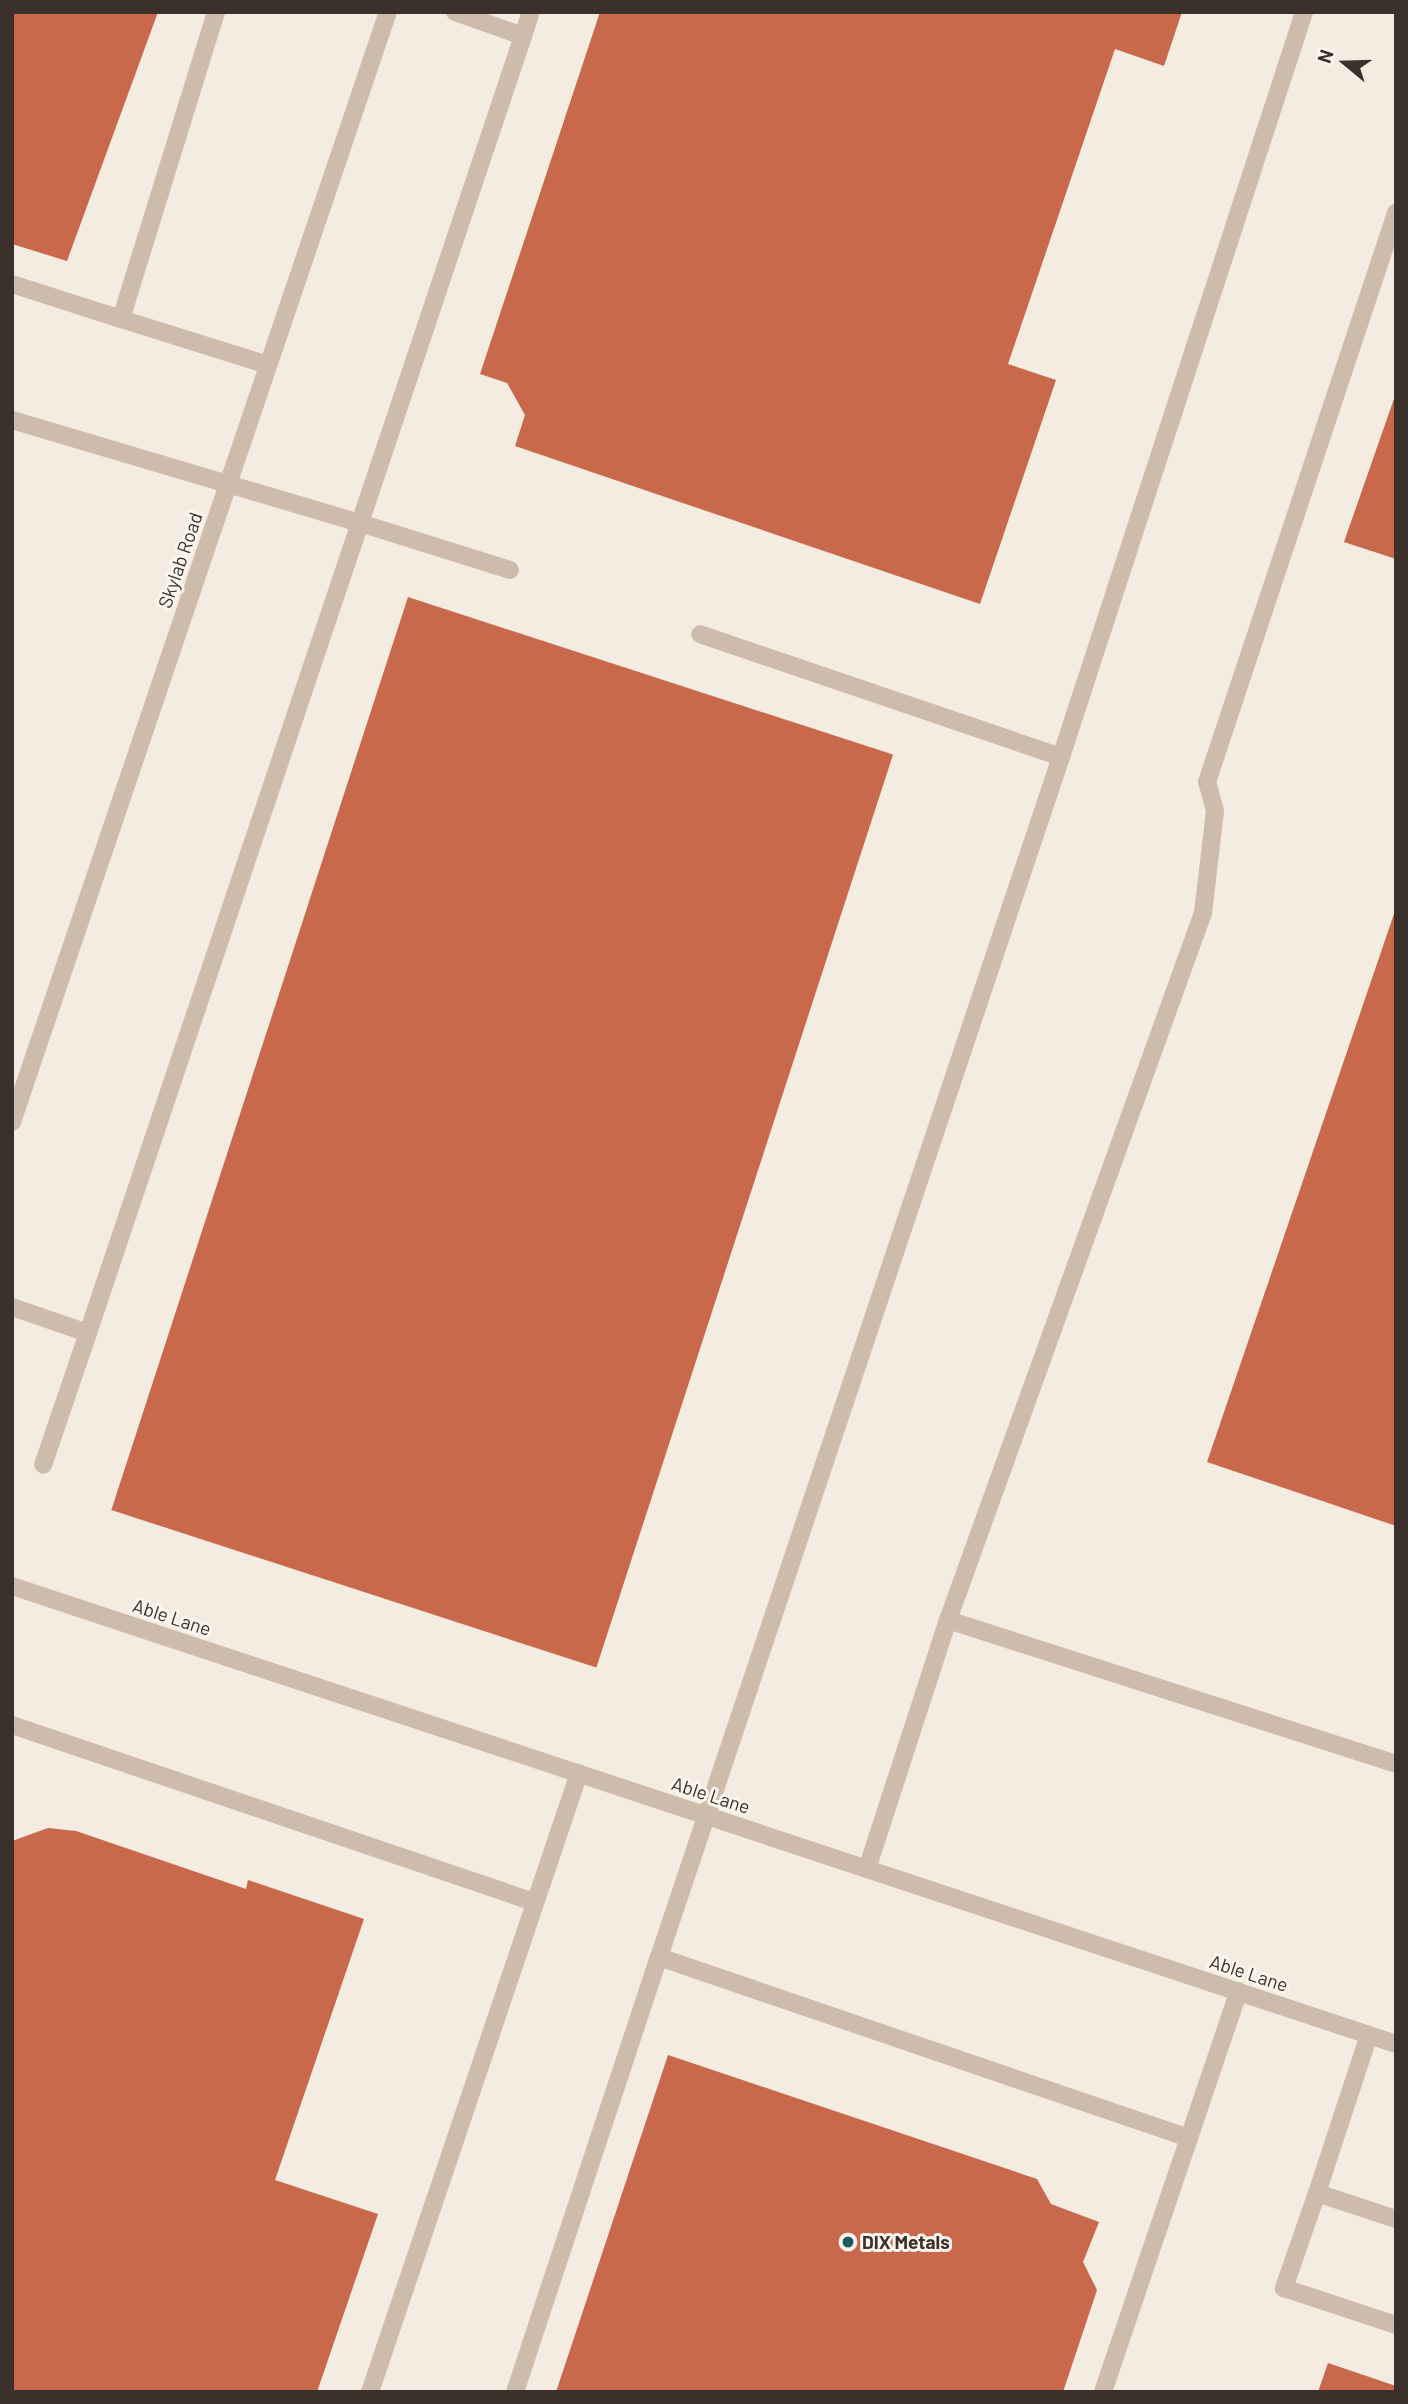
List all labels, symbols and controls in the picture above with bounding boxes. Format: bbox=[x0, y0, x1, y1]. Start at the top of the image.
north arrow bbox=[1310, 28, 1380, 98]
text: N bbox=[1312, 46, 1338, 66]
street label: Skylab Road bbox=[153, 509, 207, 611]
street label: Able Lane bbox=[130, 1594, 214, 1640]
street label: Able Lane bbox=[669, 1772, 753, 1818]
street label: Able Lane bbox=[1207, 1950, 1291, 1996]
place label: DIX Metals bbox=[862, 2231, 950, 2253]
marker: DIX Metals bbox=[840, 2234, 856, 2250]

